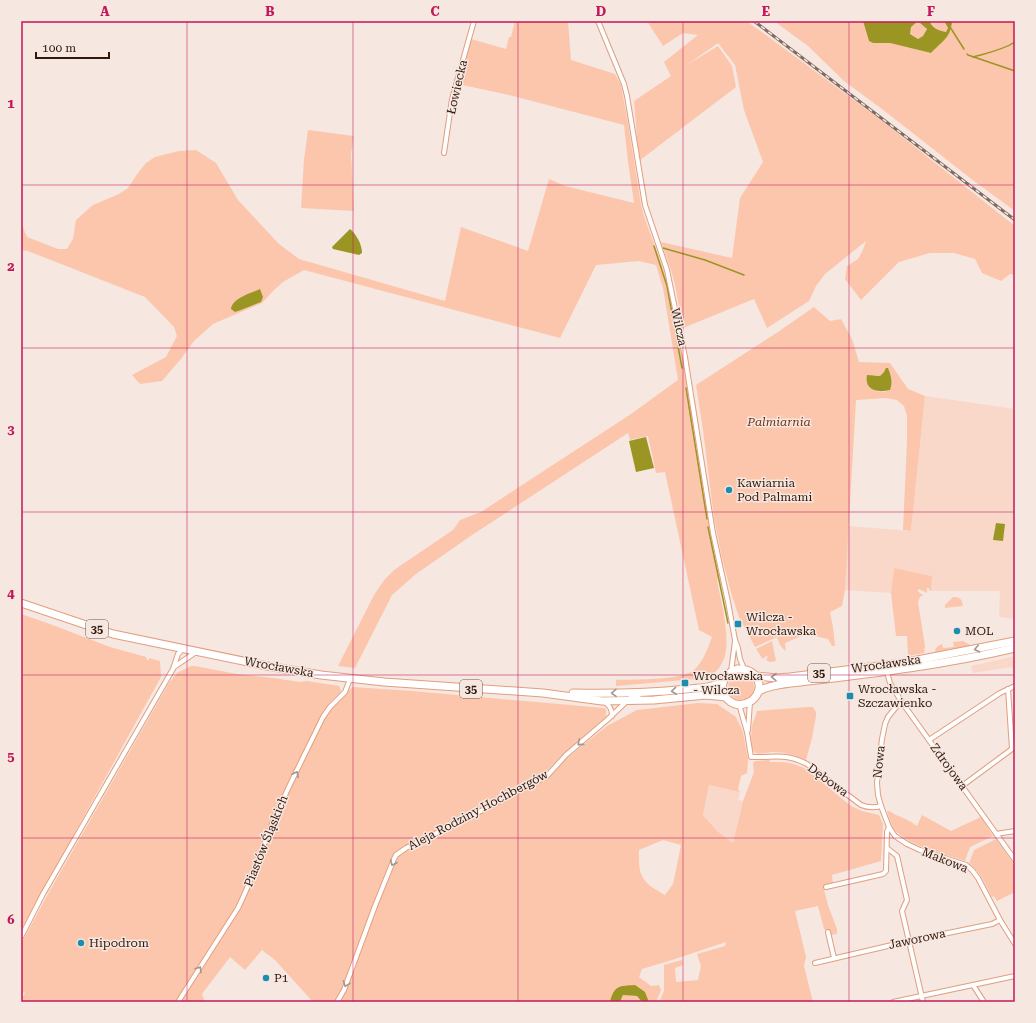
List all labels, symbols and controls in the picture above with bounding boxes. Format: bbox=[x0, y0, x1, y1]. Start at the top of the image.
text: A bbox=[100, 4, 110, 19]
text: B bbox=[265, 4, 275, 19]
text: C bbox=[430, 4, 440, 19]
text: D bbox=[596, 4, 606, 19]
text: E bbox=[762, 4, 770, 19]
text: F bbox=[927, 4, 935, 19]
scale bar bbox=[36, 34, 109, 60]
text: 100 m bbox=[42, 41, 76, 55]
street label: Łowiecka bbox=[444, 58, 470, 116]
text: 1 bbox=[7, 96, 15, 111]
text: 2 bbox=[7, 259, 15, 274]
street label: Wilcza bbox=[668, 307, 690, 348]
park label: Palmiarnia bbox=[746, 415, 811, 429]
text: 3 bbox=[7, 422, 15, 437]
place label: Kawiarnia Pod Palmami bbox=[737, 476, 813, 504]
marker: Kawiarnia Pod Palmami bbox=[724, 485, 734, 495]
text: 4 bbox=[7, 586, 15, 601]
place label: Wilcza - Wrocławska bbox=[746, 610, 817, 638]
marker: Wilcza - Wrocławska bbox=[733, 619, 743, 629]
road number: 35 bbox=[86, 620, 108, 638]
place label: MOL bbox=[965, 624, 993, 638]
marker: MOL bbox=[952, 626, 962, 636]
one-way arrow bbox=[974, 645, 980, 653]
street label: Wrocławska bbox=[850, 652, 922, 676]
street label: Wrocławska bbox=[243, 654, 315, 680]
road number: 35 bbox=[808, 664, 830, 682]
place label: Wrocławska - Wilcza bbox=[693, 669, 764, 697]
one-way arrow bbox=[771, 673, 777, 681]
marker: Wrocławska - Wilcza bbox=[680, 678, 690, 688]
road number: 35 bbox=[460, 680, 482, 698]
place label: Wrocławska - Szczawienko bbox=[858, 682, 936, 710]
one-way arrow bbox=[671, 686, 677, 695]
one-way arrow bbox=[611, 689, 617, 698]
marker: Wrocławska - Szczawienko bbox=[845, 691, 855, 701]
one-way arrow bbox=[577, 738, 585, 745]
street label: Zdrojowa bbox=[927, 741, 971, 794]
street label: Nowa bbox=[870, 744, 888, 779]
text: 5 bbox=[7, 749, 15, 764]
street label: Dębowa bbox=[805, 761, 851, 800]
street label: Aleja Rodziny Hochbergów bbox=[406, 767, 550, 853]
one-way arrow bbox=[291, 770, 298, 778]
street label: Piastów Śląskich bbox=[241, 793, 291, 889]
street label: Makowa bbox=[920, 844, 971, 876]
one-way arrow bbox=[389, 859, 397, 866]
text: 6 bbox=[7, 912, 15, 927]
street label: Jaworowa bbox=[887, 926, 947, 952]
place label: Hipodrom bbox=[89, 936, 149, 950]
marker: Hipodrom bbox=[76, 938, 86, 948]
one-way arrow bbox=[194, 966, 202, 973]
place label: P1 bbox=[274, 971, 289, 985]
marker: P1 bbox=[261, 973, 271, 983]
one-way arrow bbox=[343, 980, 351, 987]

